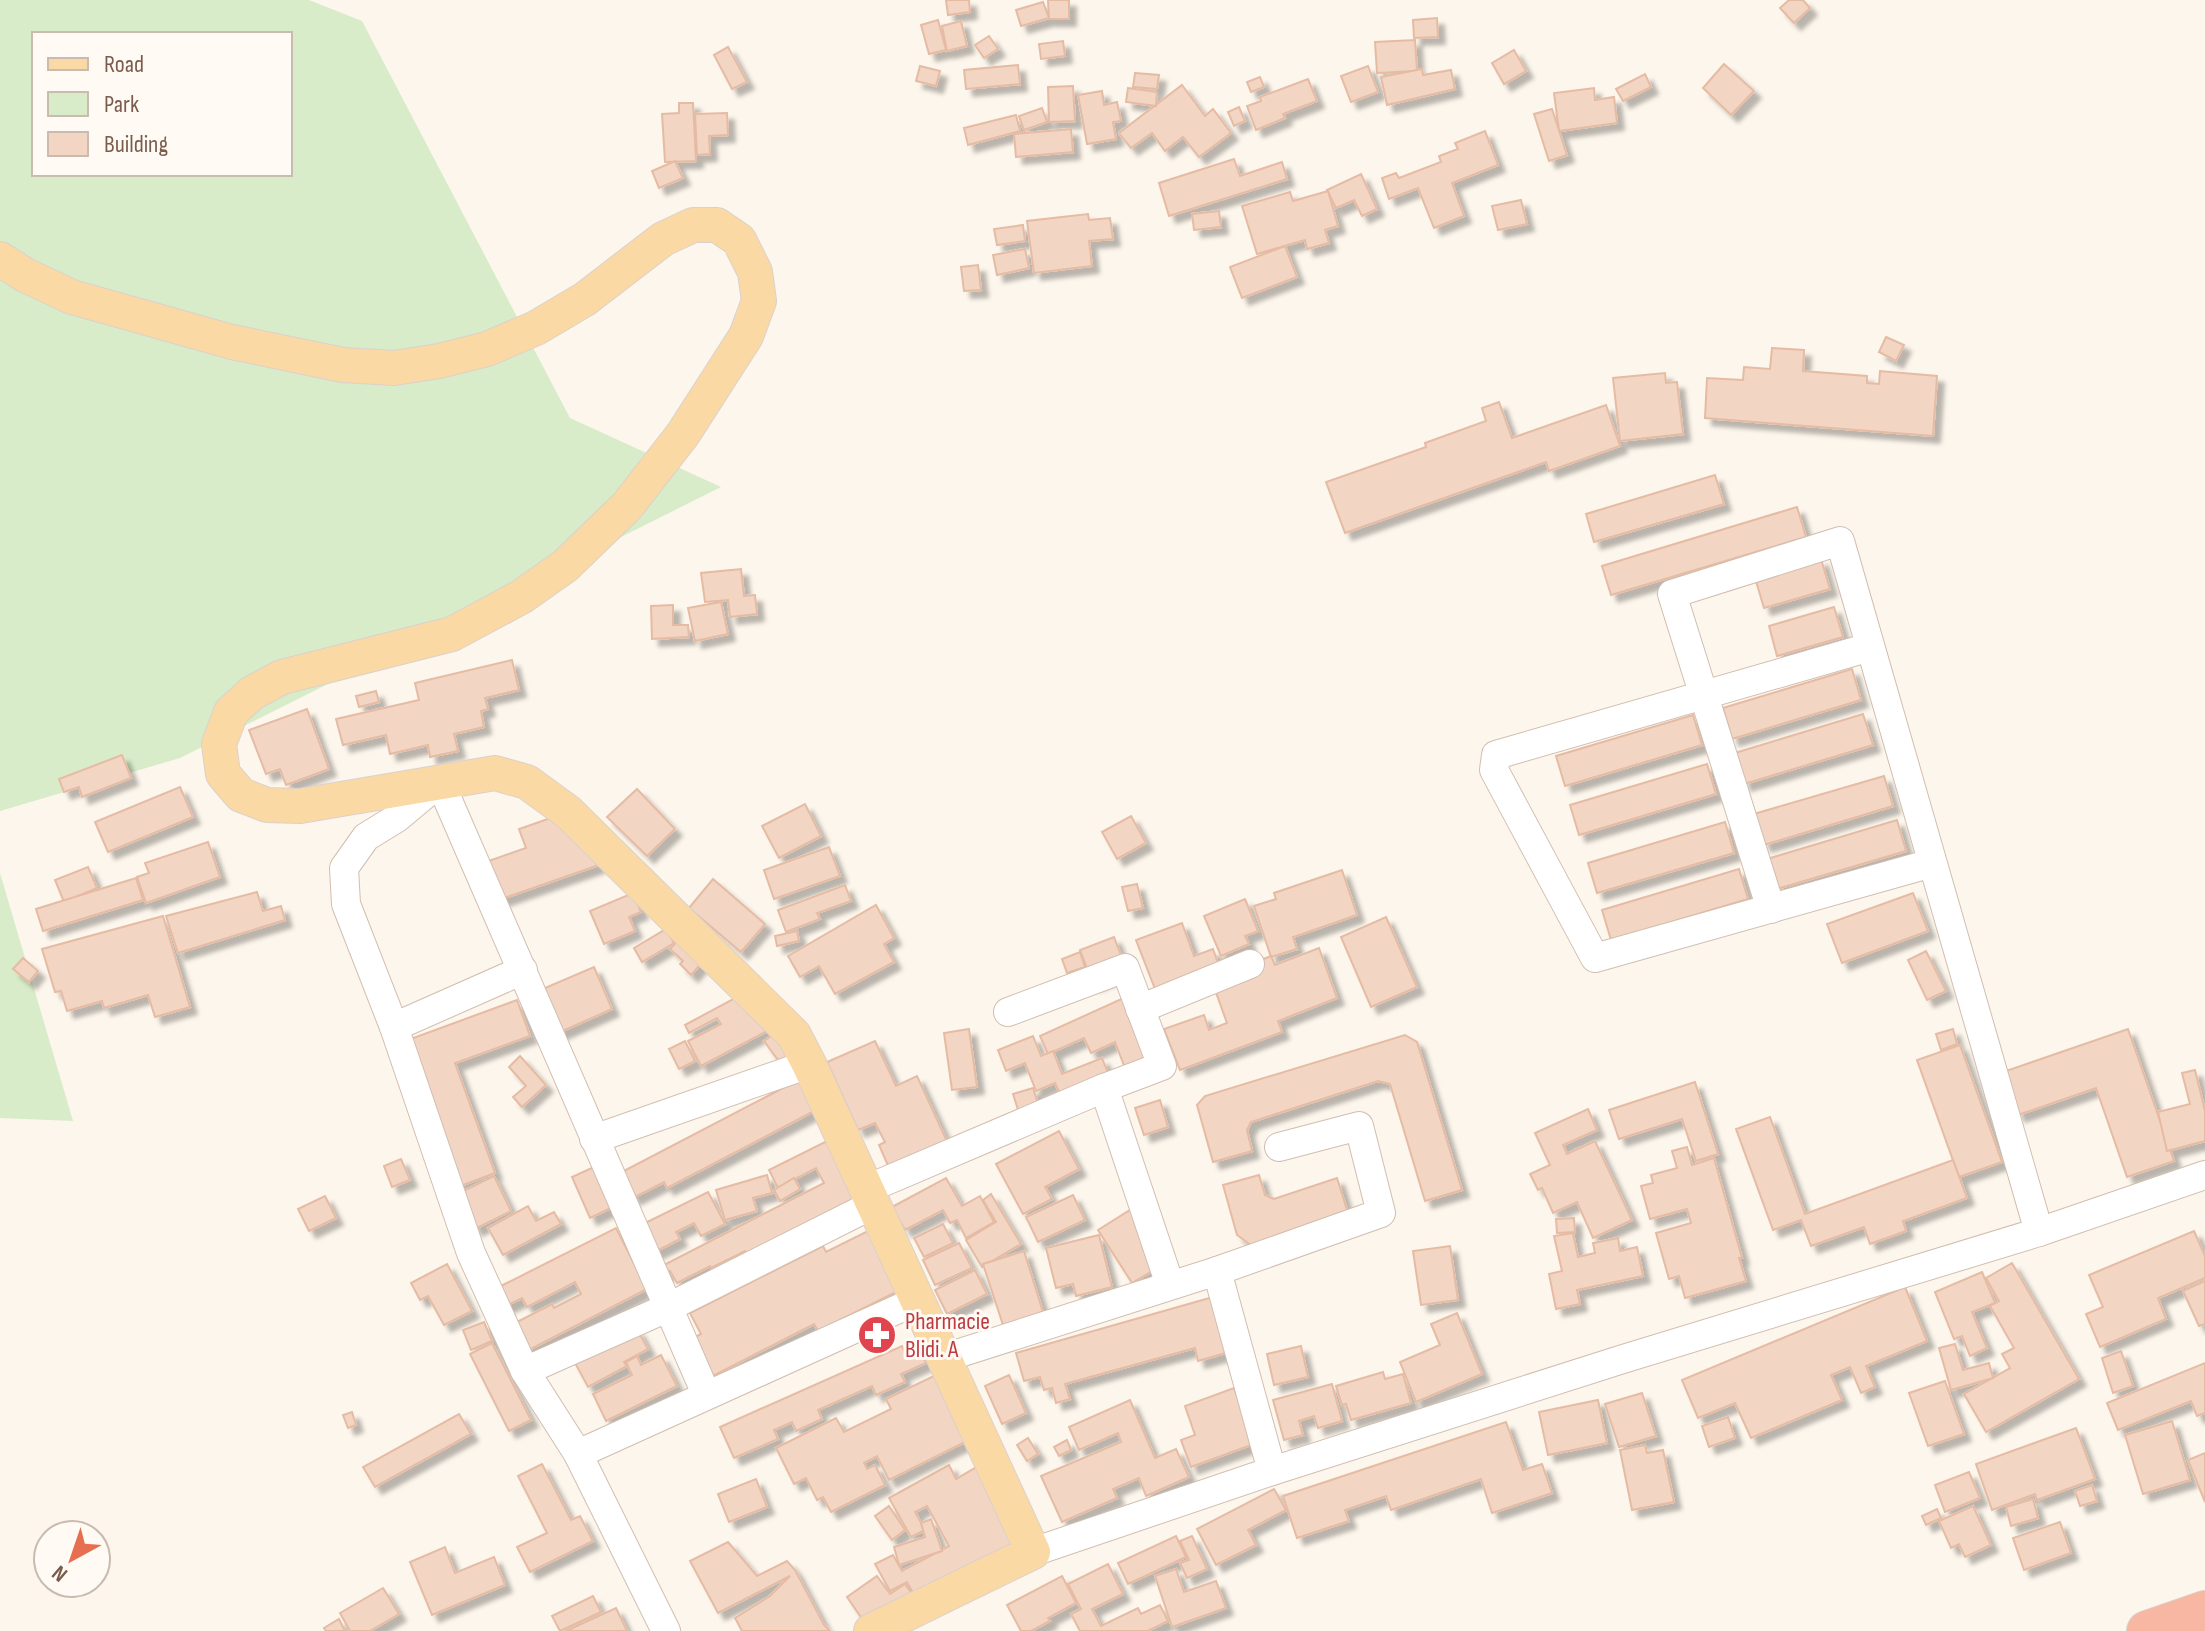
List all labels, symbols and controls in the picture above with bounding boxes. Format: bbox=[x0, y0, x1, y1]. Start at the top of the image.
legend bbox=[32, 32, 292, 176]
text: Road bbox=[104, 50, 144, 79]
text: Park bbox=[104, 90, 139, 119]
text: Building bbox=[104, 130, 168, 159]
place label: Pharmacie Blidi. A bbox=[905, 1307, 990, 1364]
pharmacy icon: Pharmacie Blidi. A bbox=[856, 1314, 898, 1356]
north arrow bbox=[32, 1519, 112, 1599]
text: N bbox=[47, 1559, 73, 1587]

